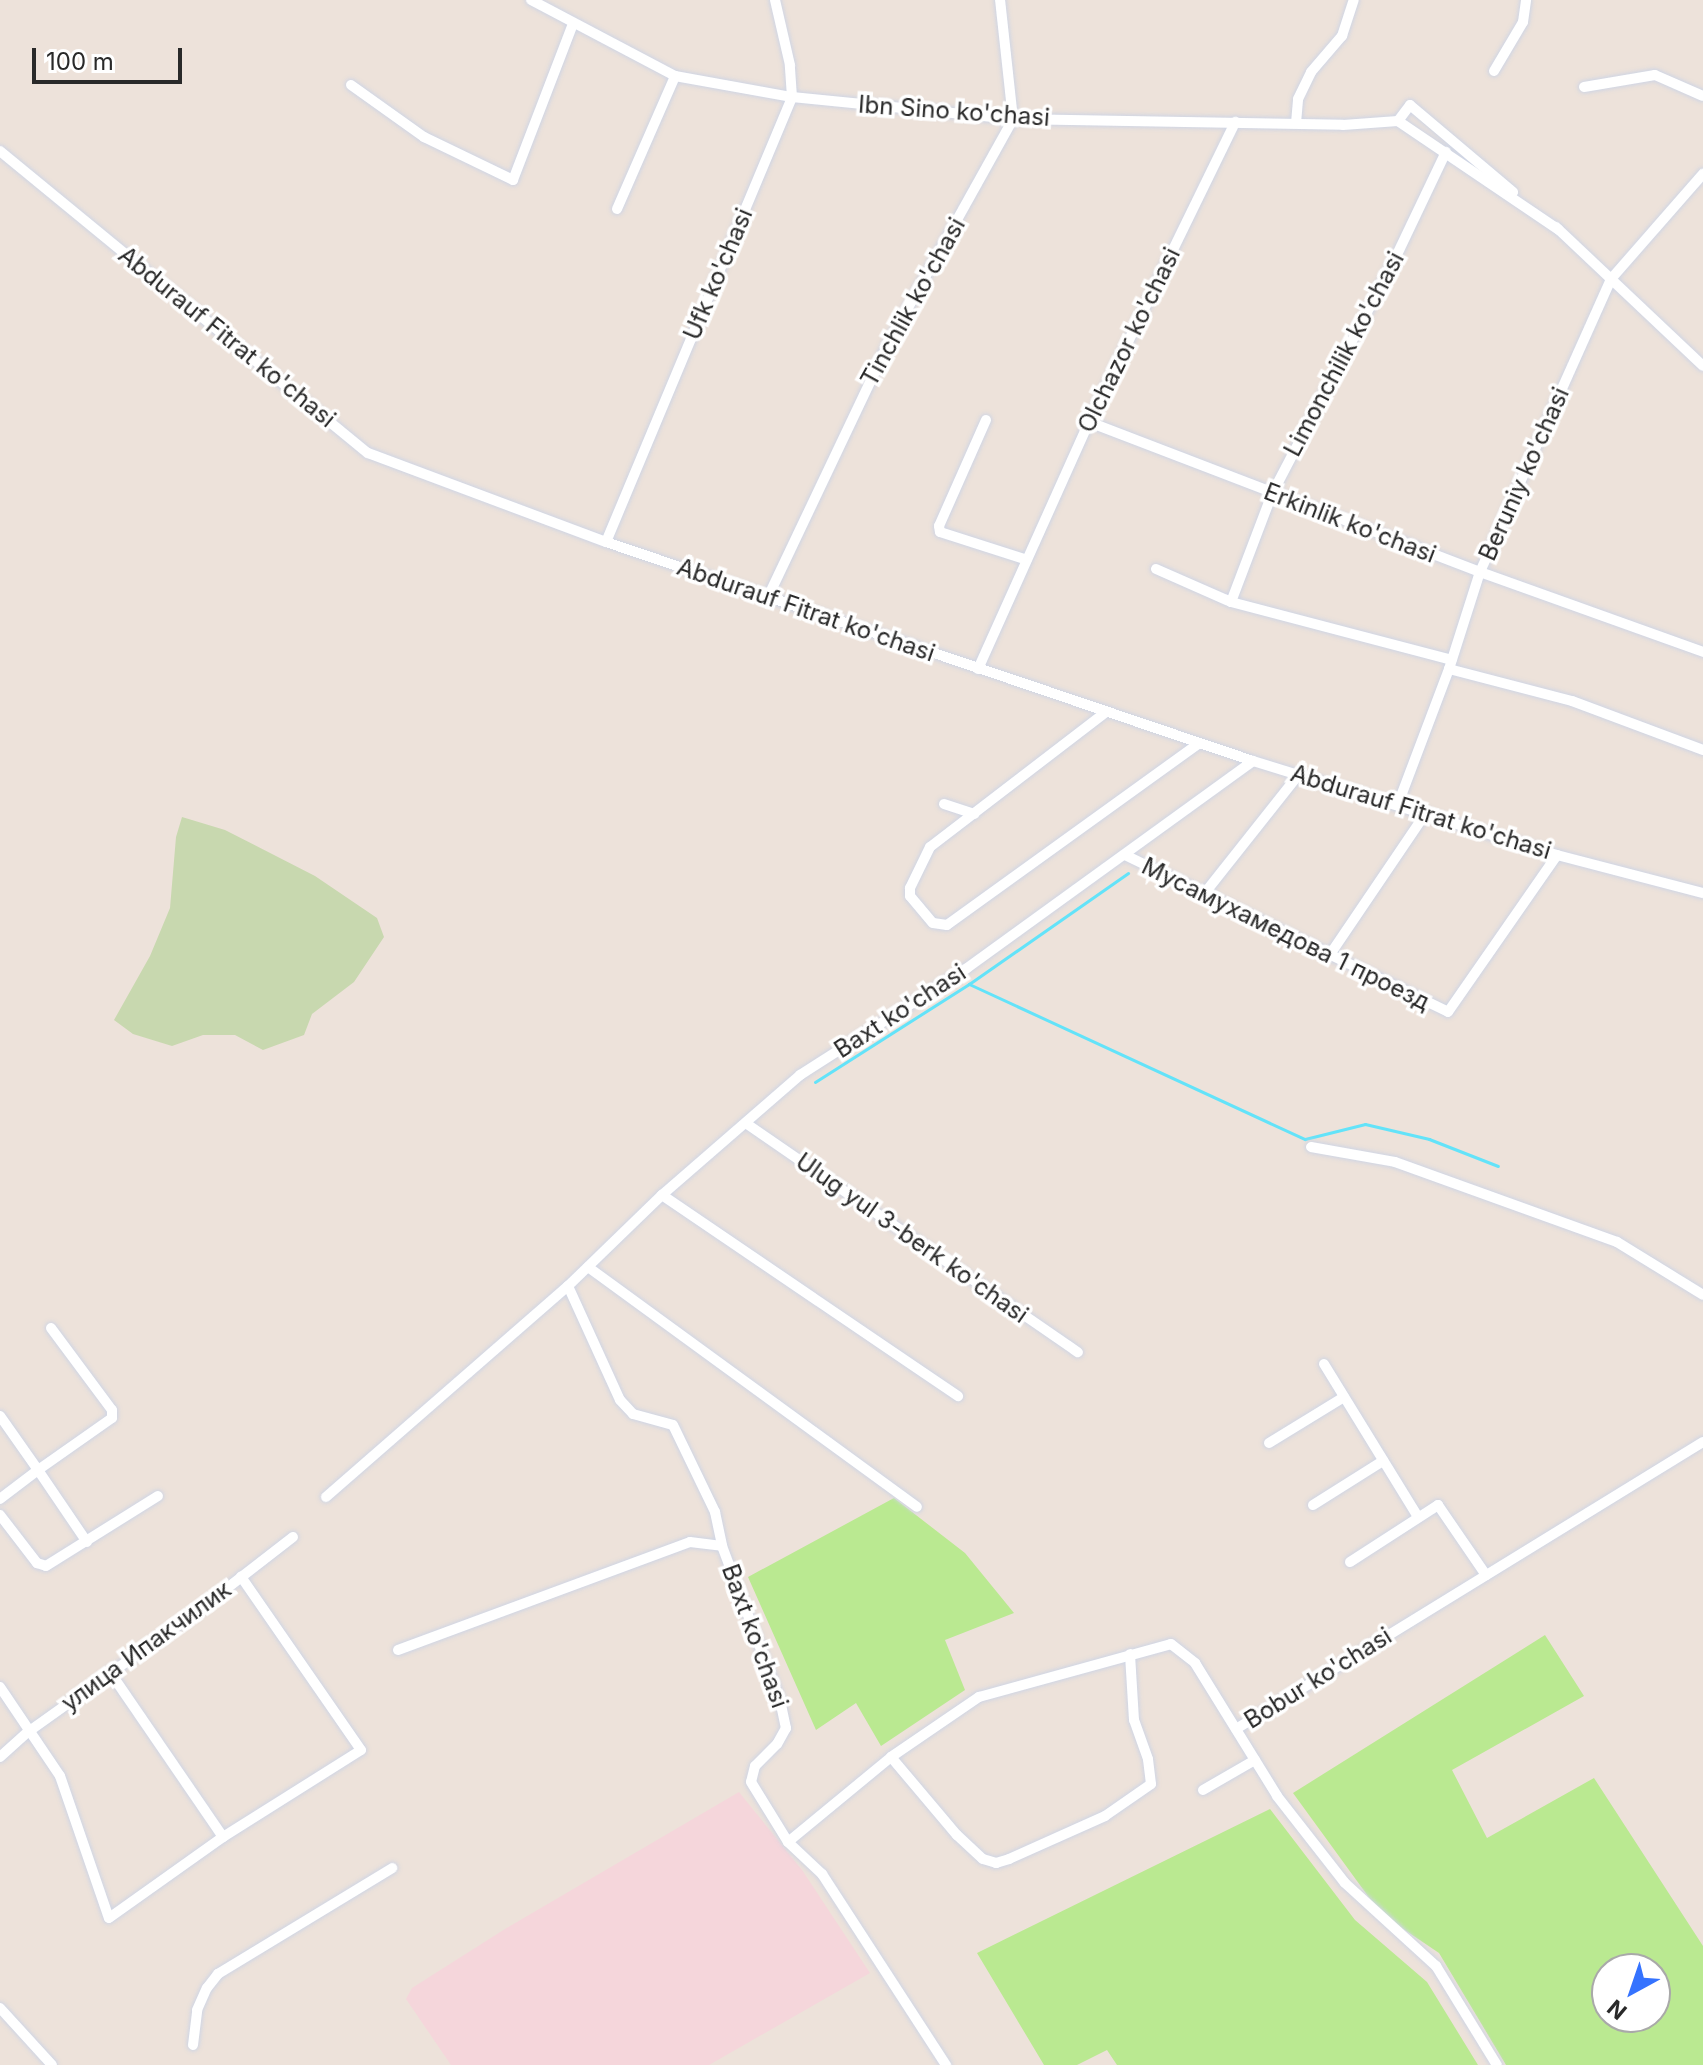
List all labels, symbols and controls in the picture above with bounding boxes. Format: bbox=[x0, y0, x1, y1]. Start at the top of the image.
scale bar bbox=[36, 32, 186, 82]
text: 100 m bbox=[46, 47, 114, 76]
street label: Ibn Sino ko'chasi bbox=[857, 90, 1051, 132]
street label: Ufk ko'chasi bbox=[677, 204, 759, 344]
street label: Tinchlik ko'chasi bbox=[855, 213, 971, 391]
street label: Abdurauf Fitrat ko'chasi bbox=[113, 241, 341, 433]
street label: Olchazor ko'chasi bbox=[1072, 243, 1186, 437]
street label: Limonchilik ko'chasi bbox=[1278, 247, 1410, 461]
street label: Beruniy ko'chasi bbox=[1473, 383, 1575, 565]
street label: Erkinlik ko'chasi bbox=[1260, 477, 1440, 569]
street label: Abdurauf Fitrat ko'chasi bbox=[673, 552, 939, 668]
street label: Abdurauf Fitrat ko'chasi bbox=[1287, 759, 1555, 865]
street label: Мусамухамедова 1 проезд bbox=[1137, 852, 1435, 1016]
street label: Baxt ko'chasi bbox=[829, 958, 971, 1064]
street label: Ulug yul 3-berk ko'chasi bbox=[790, 1147, 1034, 1329]
street label: Baxt ko'chasi bbox=[716, 1560, 794, 1712]
street label: улица Ипакчилик bbox=[56, 1575, 236, 1717]
street label: Bobur ko'chasi bbox=[1239, 1621, 1397, 1735]
north arrow bbox=[1591, 1953, 1671, 2033]
text: N bbox=[1602, 1995, 1632, 2025]

